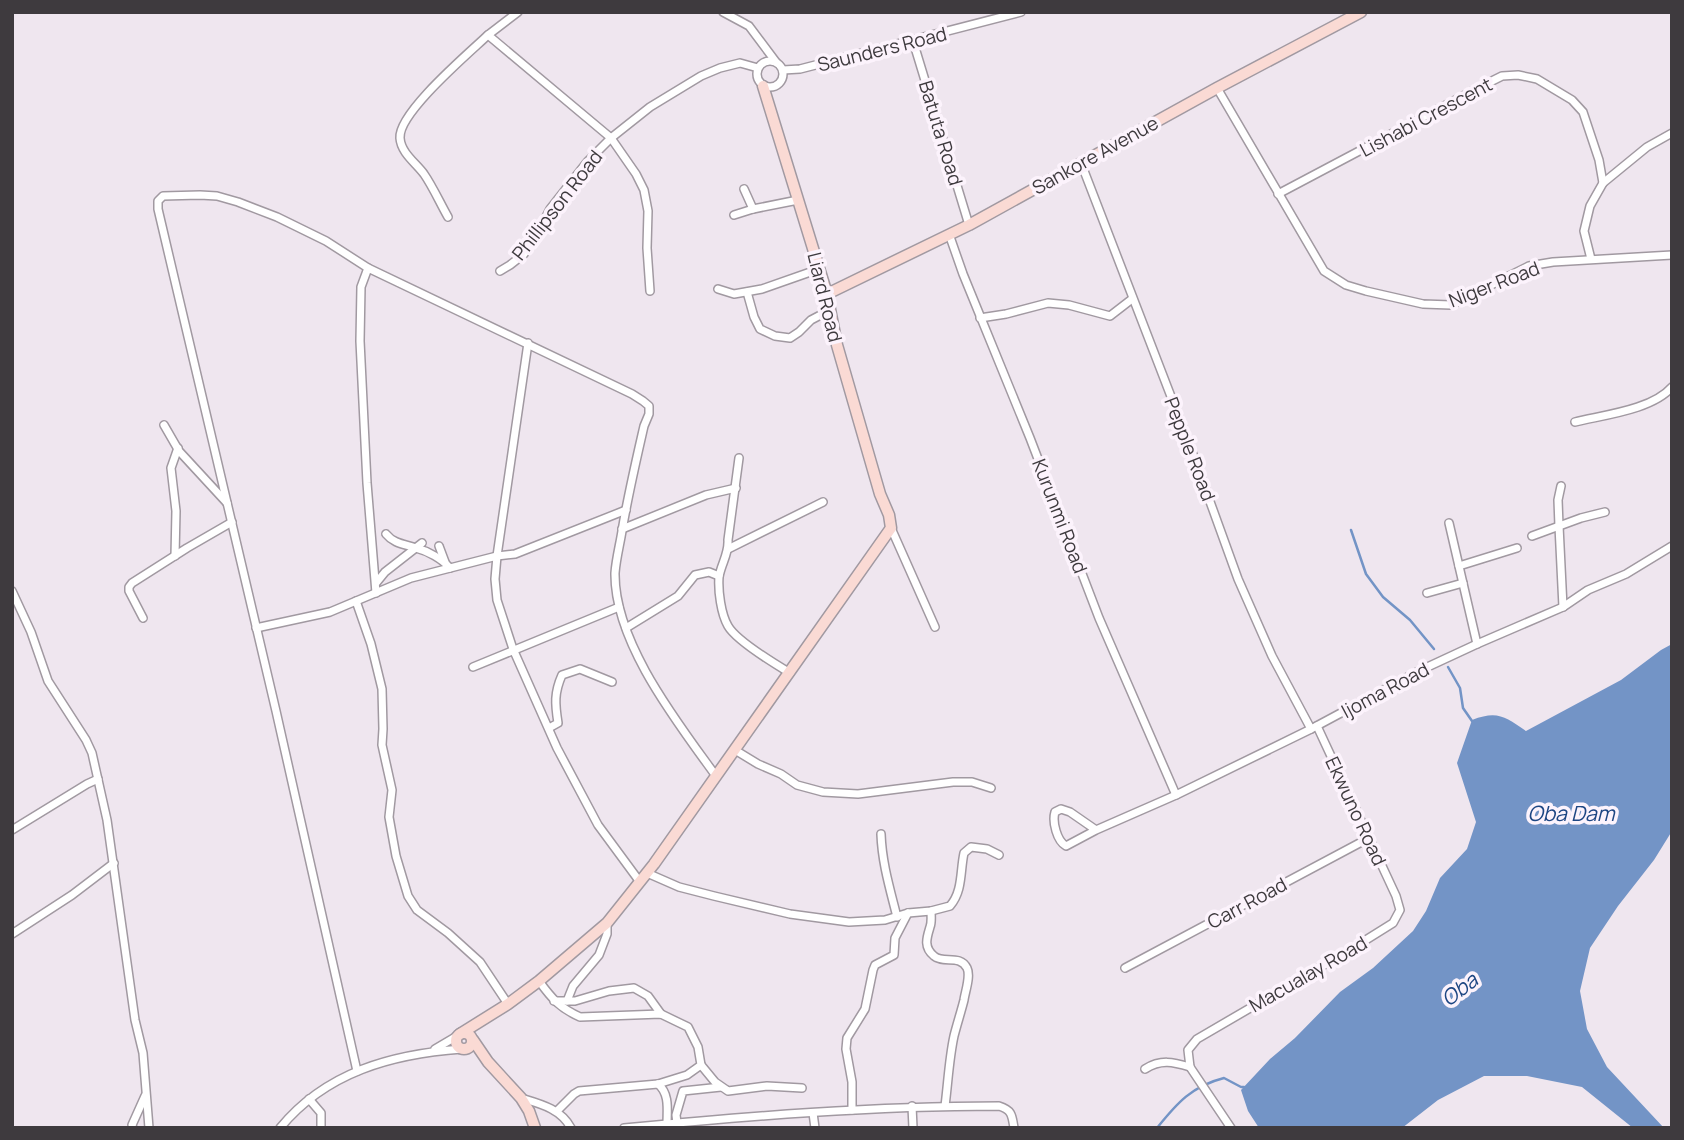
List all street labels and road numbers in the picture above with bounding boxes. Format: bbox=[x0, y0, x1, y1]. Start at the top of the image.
street label: Saunders Road bbox=[815, 20, 949, 78]
street label: Lishabi Crescent bbox=[1355, 71, 1497, 163]
street label: Batuta Road bbox=[913, 78, 969, 188]
street label: Sankore Avenue bbox=[1027, 110, 1163, 200]
street label: Phillipson Road bbox=[506, 145, 608, 265]
street label: Liard Road bbox=[801, 249, 849, 345]
street label: Niger Road bbox=[1445, 255, 1543, 313]
street label: Pepple Road bbox=[1158, 393, 1222, 505]
street label: Kurunmi Road bbox=[1026, 455, 1094, 577]
street label: Ijoma Road bbox=[1337, 656, 1433, 724]
street label: Ekwuno Road bbox=[1319, 752, 1393, 870]
street label: Carr Road bbox=[1203, 871, 1291, 935]
street label: Macualay Road bbox=[1244, 930, 1372, 1018]

